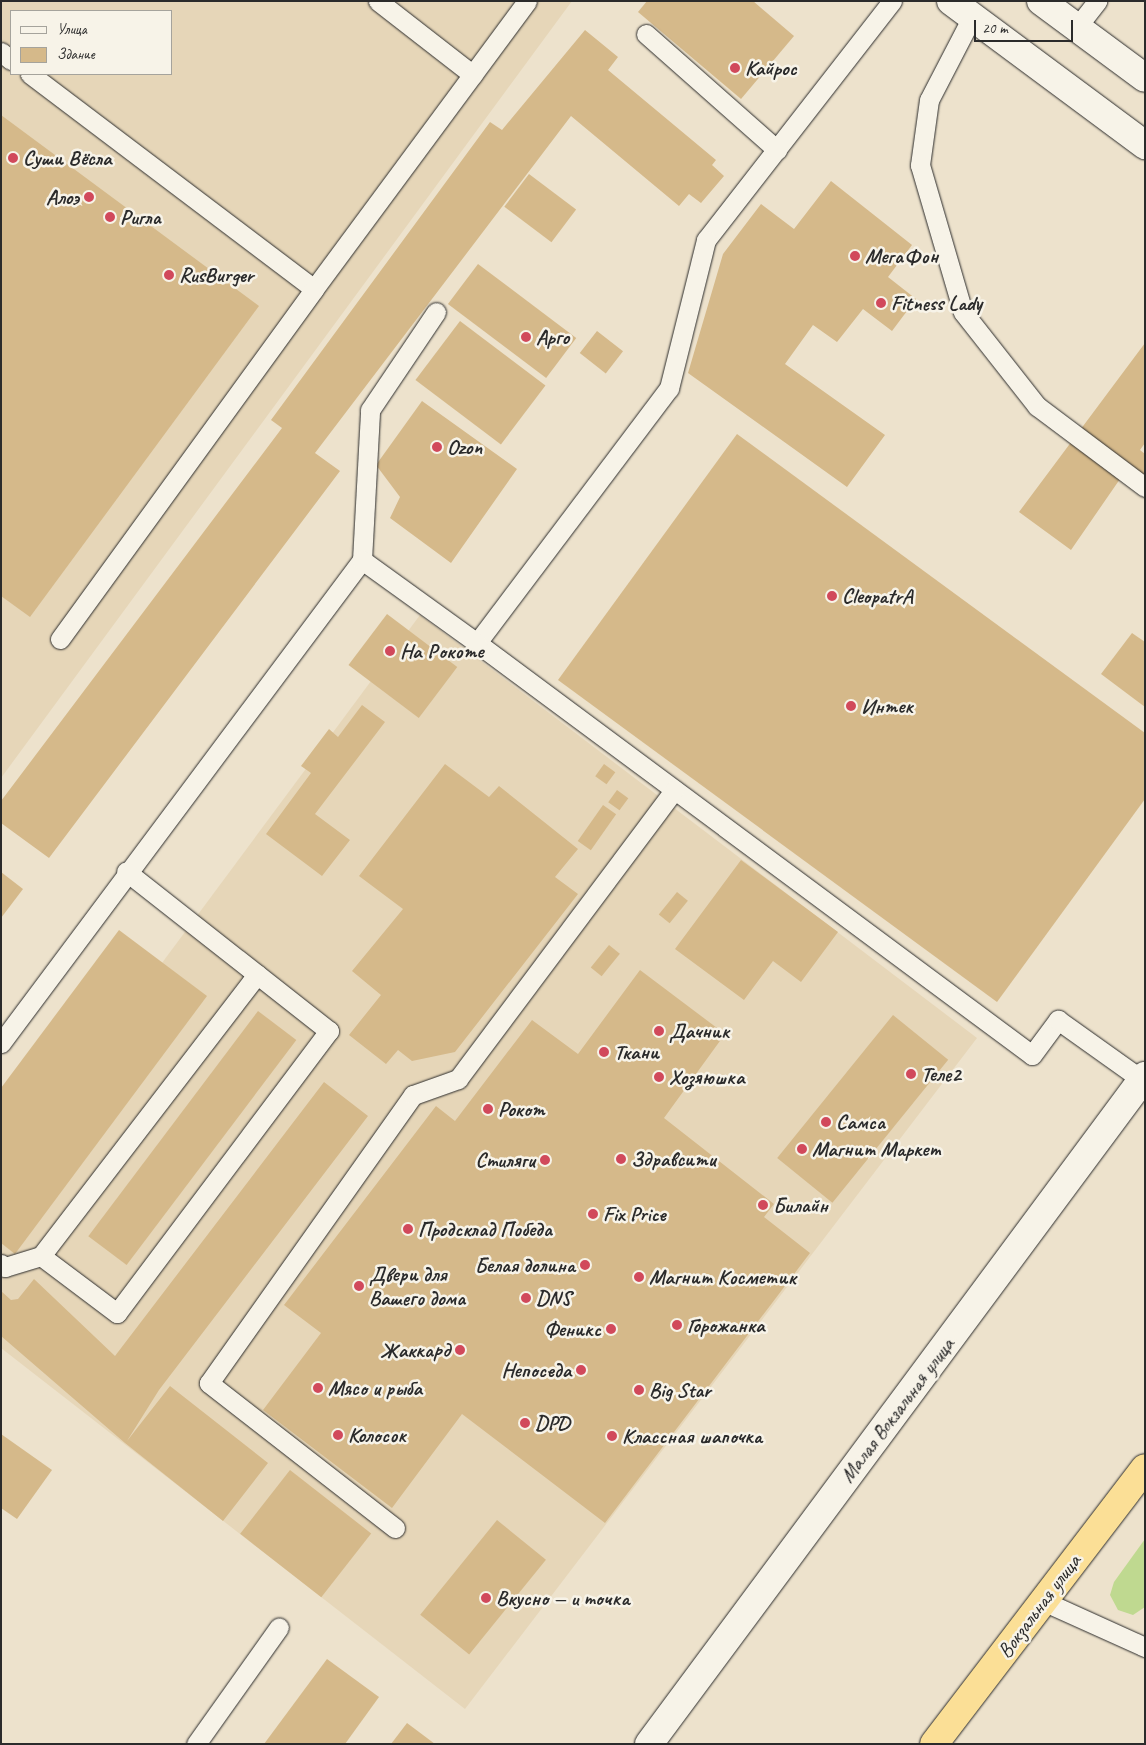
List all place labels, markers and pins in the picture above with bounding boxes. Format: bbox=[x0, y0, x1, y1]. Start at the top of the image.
place label: Кайрос bbox=[745, 55, 797, 81]
marker: Кайрос bbox=[729, 62, 741, 74]
place label: Суши Вёсла bbox=[23, 145, 110, 171]
marker: Суши Вёсла bbox=[7, 152, 19, 164]
place label: Алоэ bbox=[46, 184, 79, 210]
marker: Алоэ bbox=[83, 191, 95, 203]
place label: Ригла bbox=[120, 204, 161, 230]
marker: Ригла bbox=[104, 211, 116, 223]
place label: МегаФон bbox=[865, 243, 938, 269]
marker: МегаФон bbox=[849, 250, 861, 262]
place label: RusBurger bbox=[179, 262, 253, 288]
marker: RusBurger bbox=[163, 269, 175, 281]
place label: Fitness Lady bbox=[891, 290, 982, 316]
marker: Fitness Lady bbox=[875, 297, 887, 309]
place label: Арго bbox=[536, 324, 569, 350]
marker: Арго bbox=[520, 331, 532, 343]
place label: Ozon bbox=[447, 434, 482, 460]
marker: Ozon bbox=[431, 441, 443, 453]
place label: CleopatrA bbox=[842, 583, 912, 609]
marker: CleopatrA bbox=[826, 590, 838, 602]
place label: На Рокоте bbox=[400, 638, 481, 664]
marker: На Рокоте bbox=[384, 645, 396, 657]
place label: Интек bbox=[861, 693, 913, 719]
marker: Интек bbox=[845, 700, 857, 712]
place label: Дачник bbox=[669, 1018, 730, 1044]
marker: Дачник bbox=[653, 1025, 665, 1037]
place label: Ткани bbox=[614, 1039, 659, 1065]
marker: Ткани bbox=[598, 1046, 610, 1058]
place label: Теле2 bbox=[921, 1061, 961, 1087]
place label: Хозяюшка bbox=[669, 1064, 744, 1090]
marker: Теле2 bbox=[905, 1068, 917, 1080]
marker: Хозяюшка bbox=[653, 1071, 665, 1083]
place label: Рокот bbox=[498, 1096, 545, 1122]
marker: Рокот bbox=[482, 1103, 494, 1115]
place label: Самса bbox=[836, 1109, 885, 1135]
marker: Самса bbox=[820, 1116, 832, 1128]
place label: Магнит Маркет bbox=[812, 1136, 942, 1162]
marker: Магнит Маркет bbox=[796, 1143, 808, 1155]
place label: Здравсити bbox=[631, 1146, 716, 1172]
place label: Стиляги bbox=[475, 1147, 535, 1173]
marker: Здравсити bbox=[615, 1153, 627, 1165]
marker: Стиляги bbox=[539, 1154, 551, 1166]
place label: Билайн bbox=[773, 1192, 828, 1218]
marker: Билайн bbox=[757, 1199, 769, 1211]
place label: Fix Price bbox=[603, 1201, 666, 1227]
marker: Fix Price bbox=[587, 1208, 599, 1220]
place label: Продсклад Победа bbox=[418, 1216, 552, 1242]
marker: Продсклад Победа bbox=[402, 1223, 414, 1235]
place label: Белая долина bbox=[474, 1252, 575, 1278]
marker: Белая долина bbox=[579, 1259, 591, 1271]
place label: Двери для Вашего дома bbox=[369, 1261, 467, 1311]
place label: Магнит Косметик bbox=[649, 1264, 793, 1290]
marker: Магнит Косметик bbox=[633, 1271, 645, 1283]
marker: Двери для Вашего дома bbox=[353, 1280, 365, 1292]
place label: DNS bbox=[536, 1285, 571, 1311]
marker: DNS bbox=[520, 1292, 532, 1304]
place label: Горожанка bbox=[687, 1312, 764, 1338]
place label: Феникс bbox=[544, 1316, 601, 1342]
marker: Горожанка bbox=[671, 1319, 683, 1331]
marker: Феникс bbox=[605, 1323, 617, 1335]
place label: Жаккард bbox=[380, 1337, 450, 1363]
marker: Жаккард bbox=[454, 1344, 466, 1356]
place label: Непоседа bbox=[501, 1357, 571, 1383]
marker: Непоседа bbox=[575, 1364, 587, 1376]
place label: Мясо и рыба bbox=[328, 1375, 420, 1401]
place label: Big Star bbox=[649, 1377, 712, 1403]
marker: Мясо и рыба bbox=[312, 1382, 324, 1394]
marker: Big Star bbox=[633, 1384, 645, 1396]
place label: DPD bbox=[535, 1410, 570, 1436]
marker: DPD bbox=[519, 1417, 531, 1429]
place label: Колосок bbox=[348, 1422, 406, 1448]
place label: Классная шапочка bbox=[622, 1423, 763, 1449]
marker: Колосок bbox=[332, 1429, 344, 1441]
marker: Классная шапочка bbox=[606, 1430, 618, 1442]
place label: Вкусно — и точка bbox=[496, 1585, 629, 1611]
marker: Вкусно — и точка bbox=[480, 1592, 492, 1604]

